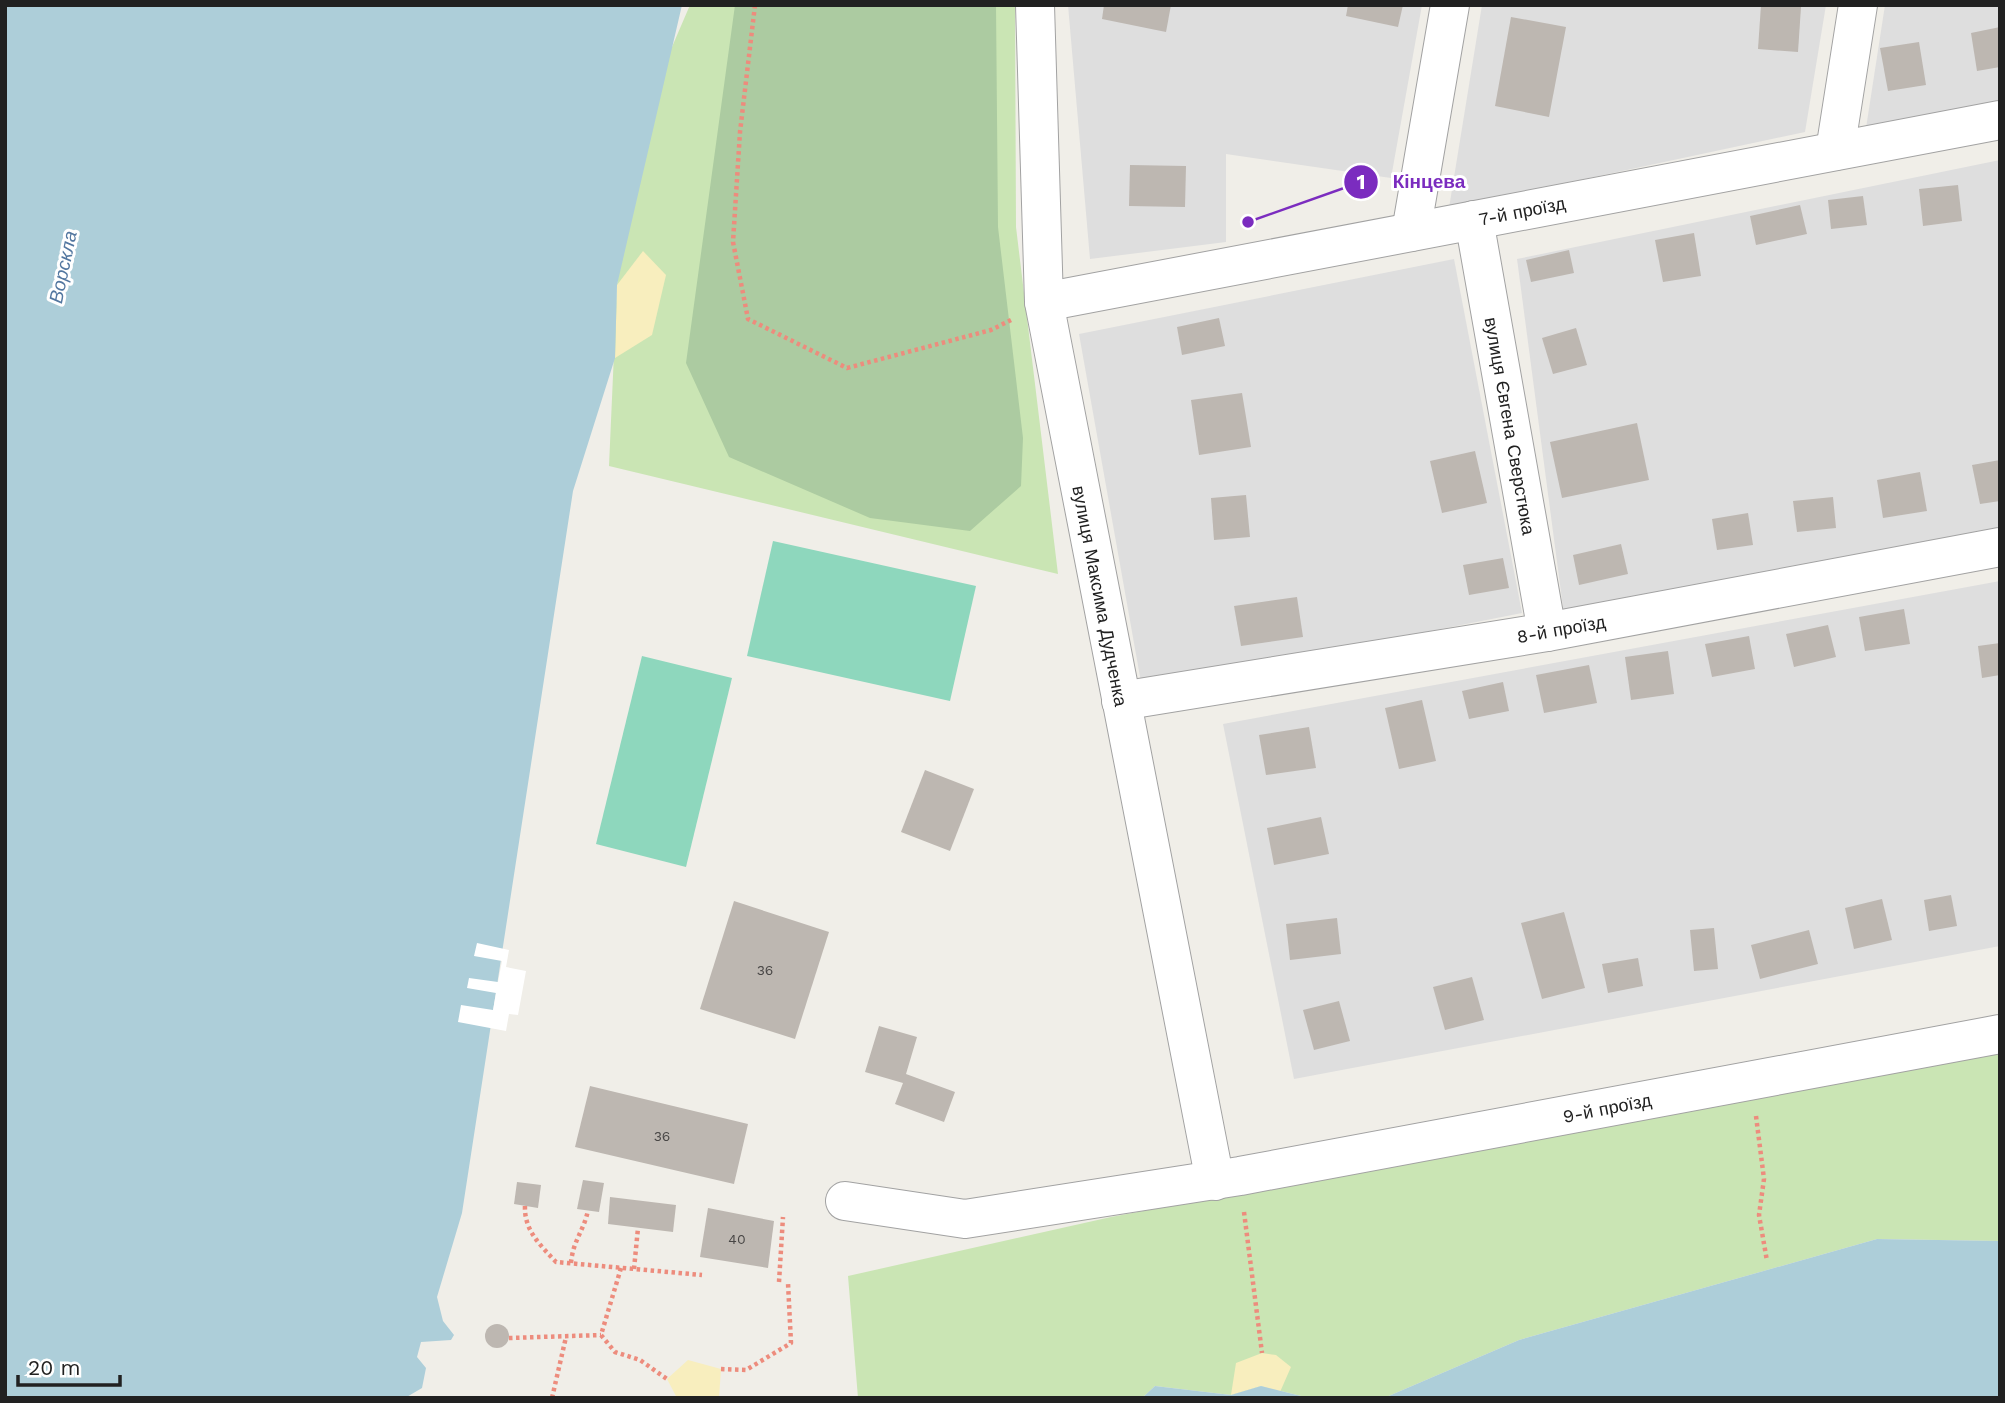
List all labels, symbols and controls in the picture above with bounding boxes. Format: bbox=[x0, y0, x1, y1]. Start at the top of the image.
callout: Кінцева bbox=[1344, 162, 1479, 202]
text: 1 bbox=[1356, 169, 1366, 194]
text: Кінцева bbox=[1393, 170, 1466, 193]
street label: 7-й проїзд bbox=[1477, 192, 1568, 230]
water label: Ворскла bbox=[44, 229, 82, 305]
street label: вулиця Євгена Сверстюка bbox=[1480, 316, 1540, 537]
street label: вулиця Максима Дудченка bbox=[1068, 484, 1132, 709]
street label: 8-й проїзд bbox=[1515, 611, 1607, 647]
house number: 36 bbox=[757, 962, 773, 978]
street label: 9-й проїзд bbox=[1561, 1089, 1653, 1127]
house number: 36 bbox=[654, 1128, 670, 1144]
house number: 40 bbox=[728, 1231, 746, 1247]
scale bar bbox=[18, 1344, 119, 1388]
text: 20 m bbox=[28, 1355, 80, 1380]

